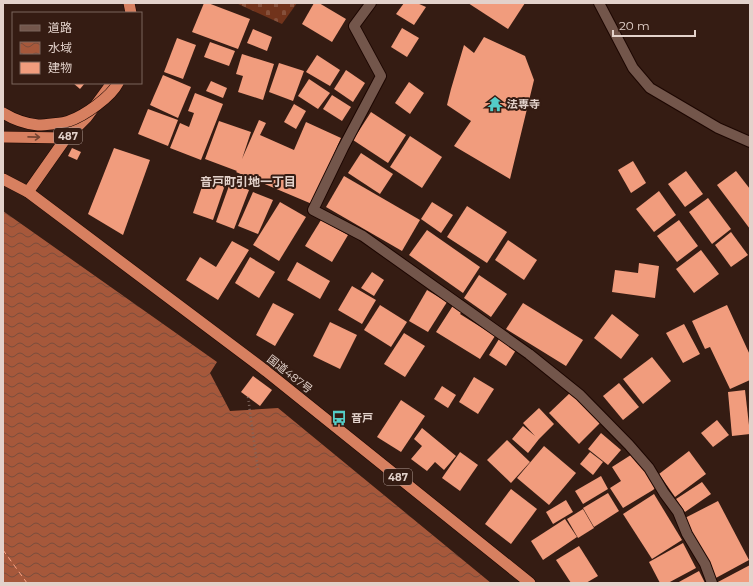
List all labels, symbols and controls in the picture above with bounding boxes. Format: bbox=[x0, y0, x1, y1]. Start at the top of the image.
legend bbox=[12, 12, 142, 84]
scale bar bbox=[613, 12, 695, 38]
text: 20 m bbox=[619, 18, 650, 33]
text: 道路 bbox=[48, 20, 72, 35]
text: 水域 bbox=[48, 40, 72, 55]
text: 建物 bbox=[48, 60, 72, 75]
temple icon: 法専寺 bbox=[486, 95, 504, 113]
place label: 法専寺 bbox=[507, 97, 540, 111]
road number: 487 bbox=[54, 128, 82, 144]
one-way arrow bbox=[27, 134, 40, 141]
district label: 音戸町引地一丁目 bbox=[200, 174, 296, 189]
street label: 国道487号 bbox=[264, 352, 316, 396]
bus stop icon: 音戸 bbox=[330, 409, 348, 427]
place label: 音戸 bbox=[351, 411, 373, 425]
road number: 487 bbox=[384, 469, 412, 485]

